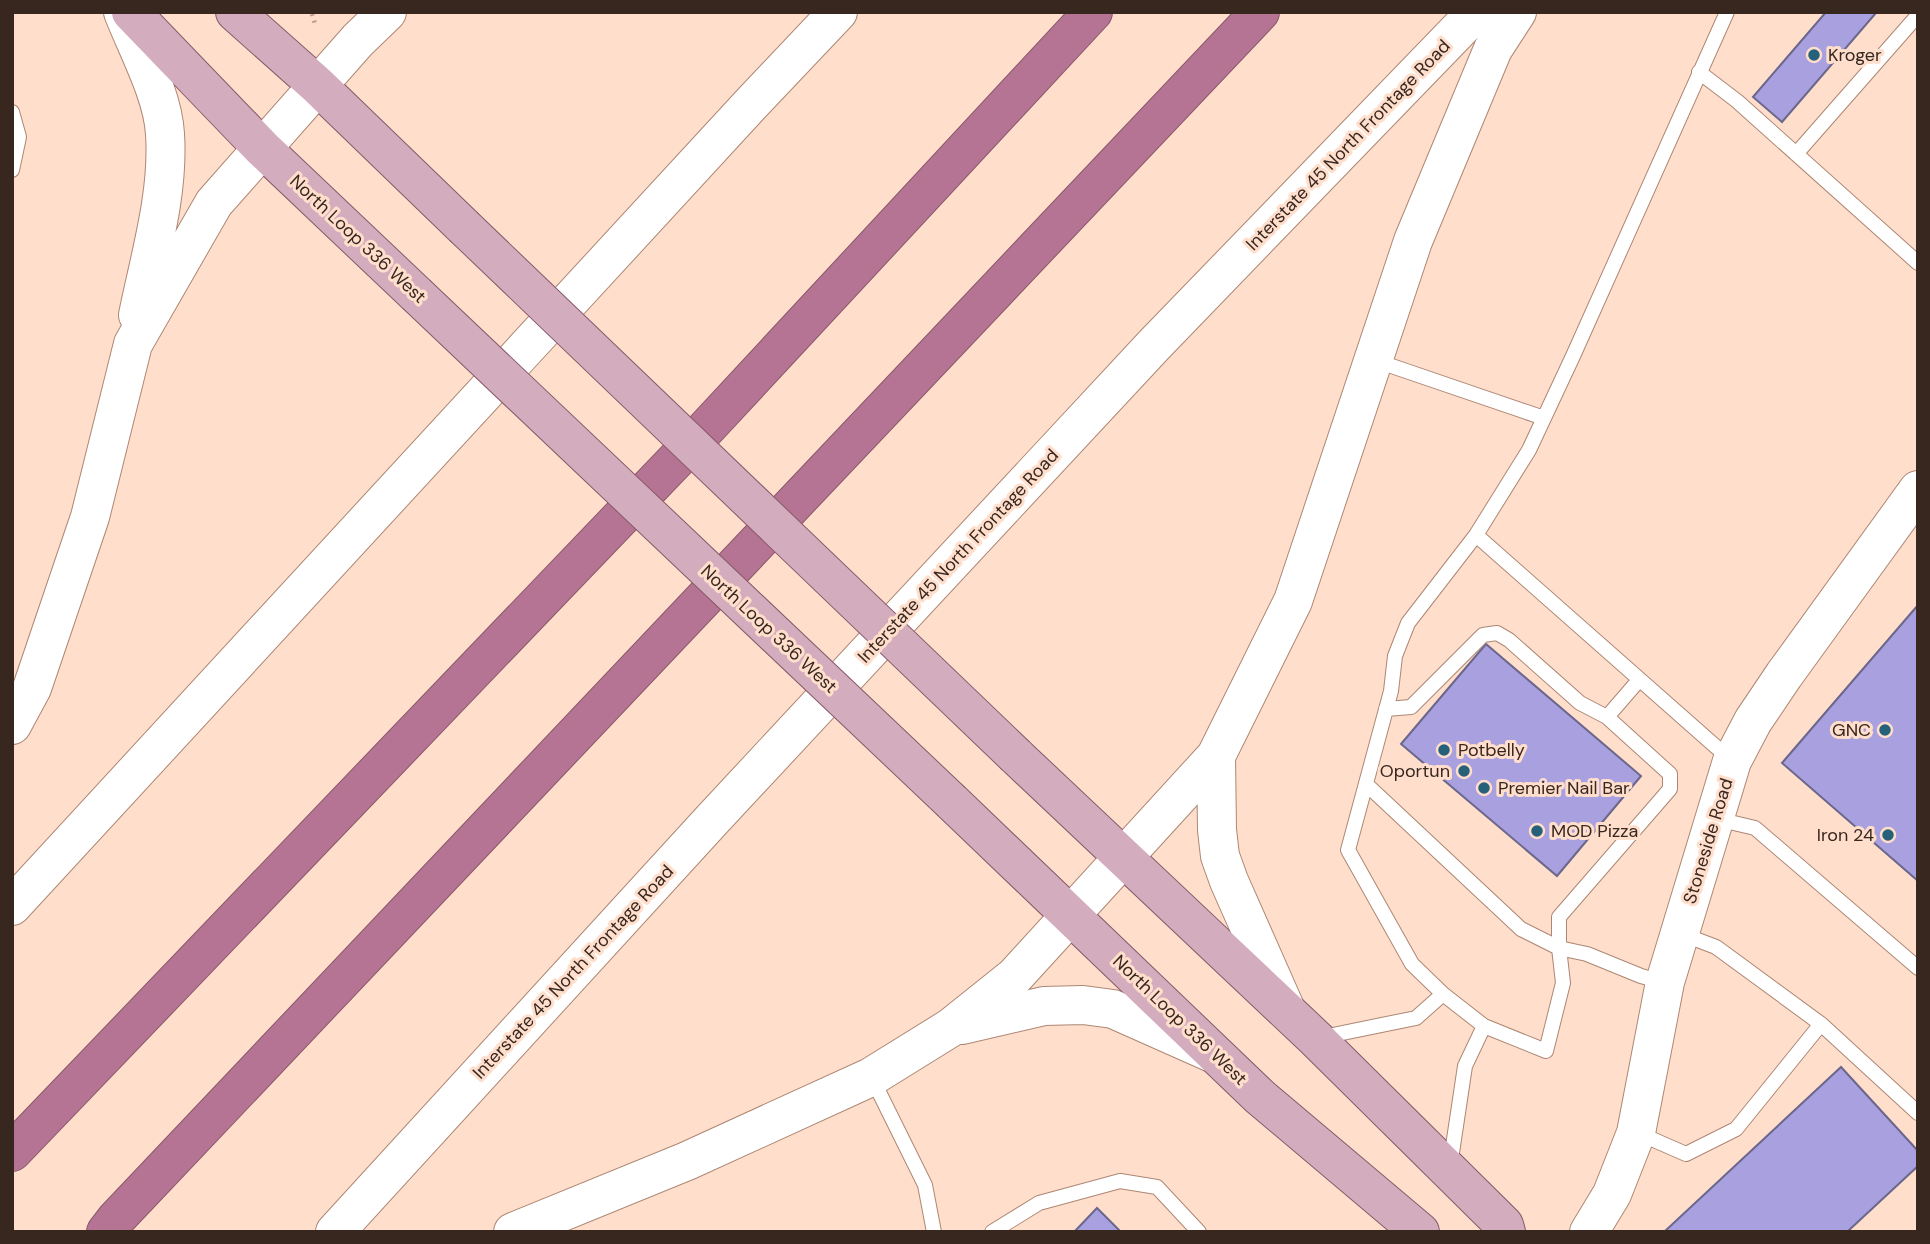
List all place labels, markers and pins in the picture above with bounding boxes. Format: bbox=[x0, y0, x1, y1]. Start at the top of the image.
place label: Kroger bbox=[1828, 43, 1882, 67]
marker: Kroger bbox=[1806, 47, 1822, 63]
place label: GNC bbox=[1832, 718, 1871, 742]
marker: GNC bbox=[1877, 722, 1893, 738]
place label: Potbelly bbox=[1458, 738, 1525, 762]
marker: Potbelly bbox=[1436, 742, 1452, 758]
place label: Oportun bbox=[1380, 759, 1450, 783]
marker: Oportun bbox=[1456, 763, 1472, 779]
place label: Premier Nail Bar bbox=[1498, 776, 1630, 800]
marker: Premier Nail Bar bbox=[1476, 780, 1492, 796]
place label: MOD Pizza bbox=[1551, 819, 1638, 843]
marker: MOD Pizza bbox=[1529, 823, 1545, 839]
place label: Iron 24 bbox=[1817, 823, 1874, 847]
marker: Iron 24 bbox=[1880, 827, 1896, 843]

